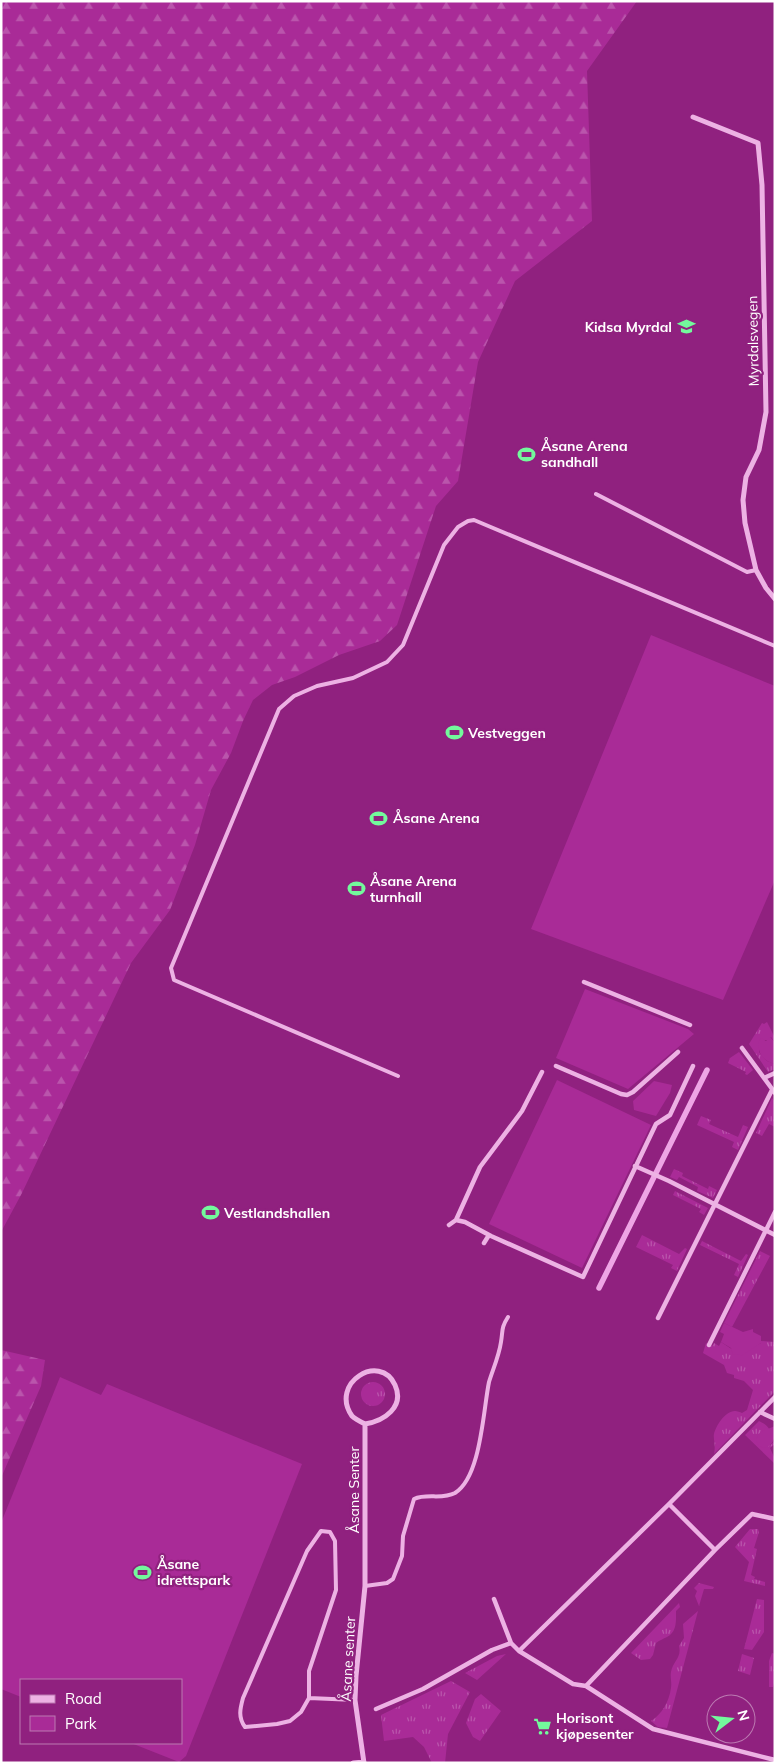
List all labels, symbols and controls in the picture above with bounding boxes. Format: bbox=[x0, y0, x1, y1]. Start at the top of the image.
street label: Myrdalsvegen bbox=[743, 296, 763, 386]
school or university icon: Kidsa Myrdal bbox=[676, 317, 696, 337]
place label: Kidsa Myrdal bbox=[585, 318, 672, 336]
place label: Åsane Arena sandhall bbox=[541, 437, 628, 471]
sports icon: Åsane Arena sandhall bbox=[517, 444, 537, 464]
sports icon: Vestveggen bbox=[444, 723, 464, 743]
place label: Vestveggen bbox=[467, 724, 546, 742]
sports icon: Åsane Arena bbox=[369, 808, 389, 828]
place label: Åsane Arena bbox=[393, 809, 480, 827]
place label: Åsane Arena turnhall bbox=[370, 872, 457, 906]
sports icon: Åsane Arena turnhall bbox=[346, 879, 366, 899]
sports icon: Vestlandshallen bbox=[200, 1203, 220, 1223]
place label: Vestlandshallen bbox=[223, 1204, 330, 1222]
street label: Åsane Senter bbox=[345, 1446, 363, 1534]
place label: Åsane idrettspark bbox=[157, 1555, 230, 1589]
sports icon: Åsane idrettspark bbox=[133, 1562, 153, 1582]
street label: Åsane senter bbox=[337, 1615, 359, 1702]
legend bbox=[20, 1679, 182, 1744]
text: Road bbox=[65, 1689, 102, 1708]
north arrow bbox=[706, 1694, 756, 1744]
text: N bbox=[733, 1708, 754, 1723]
place label: Horisont kjøpesenter bbox=[556, 1709, 634, 1743]
text: Park bbox=[65, 1714, 97, 1733]
supermarket icon: Horisont kjøpesenter bbox=[532, 1716, 552, 1736]

